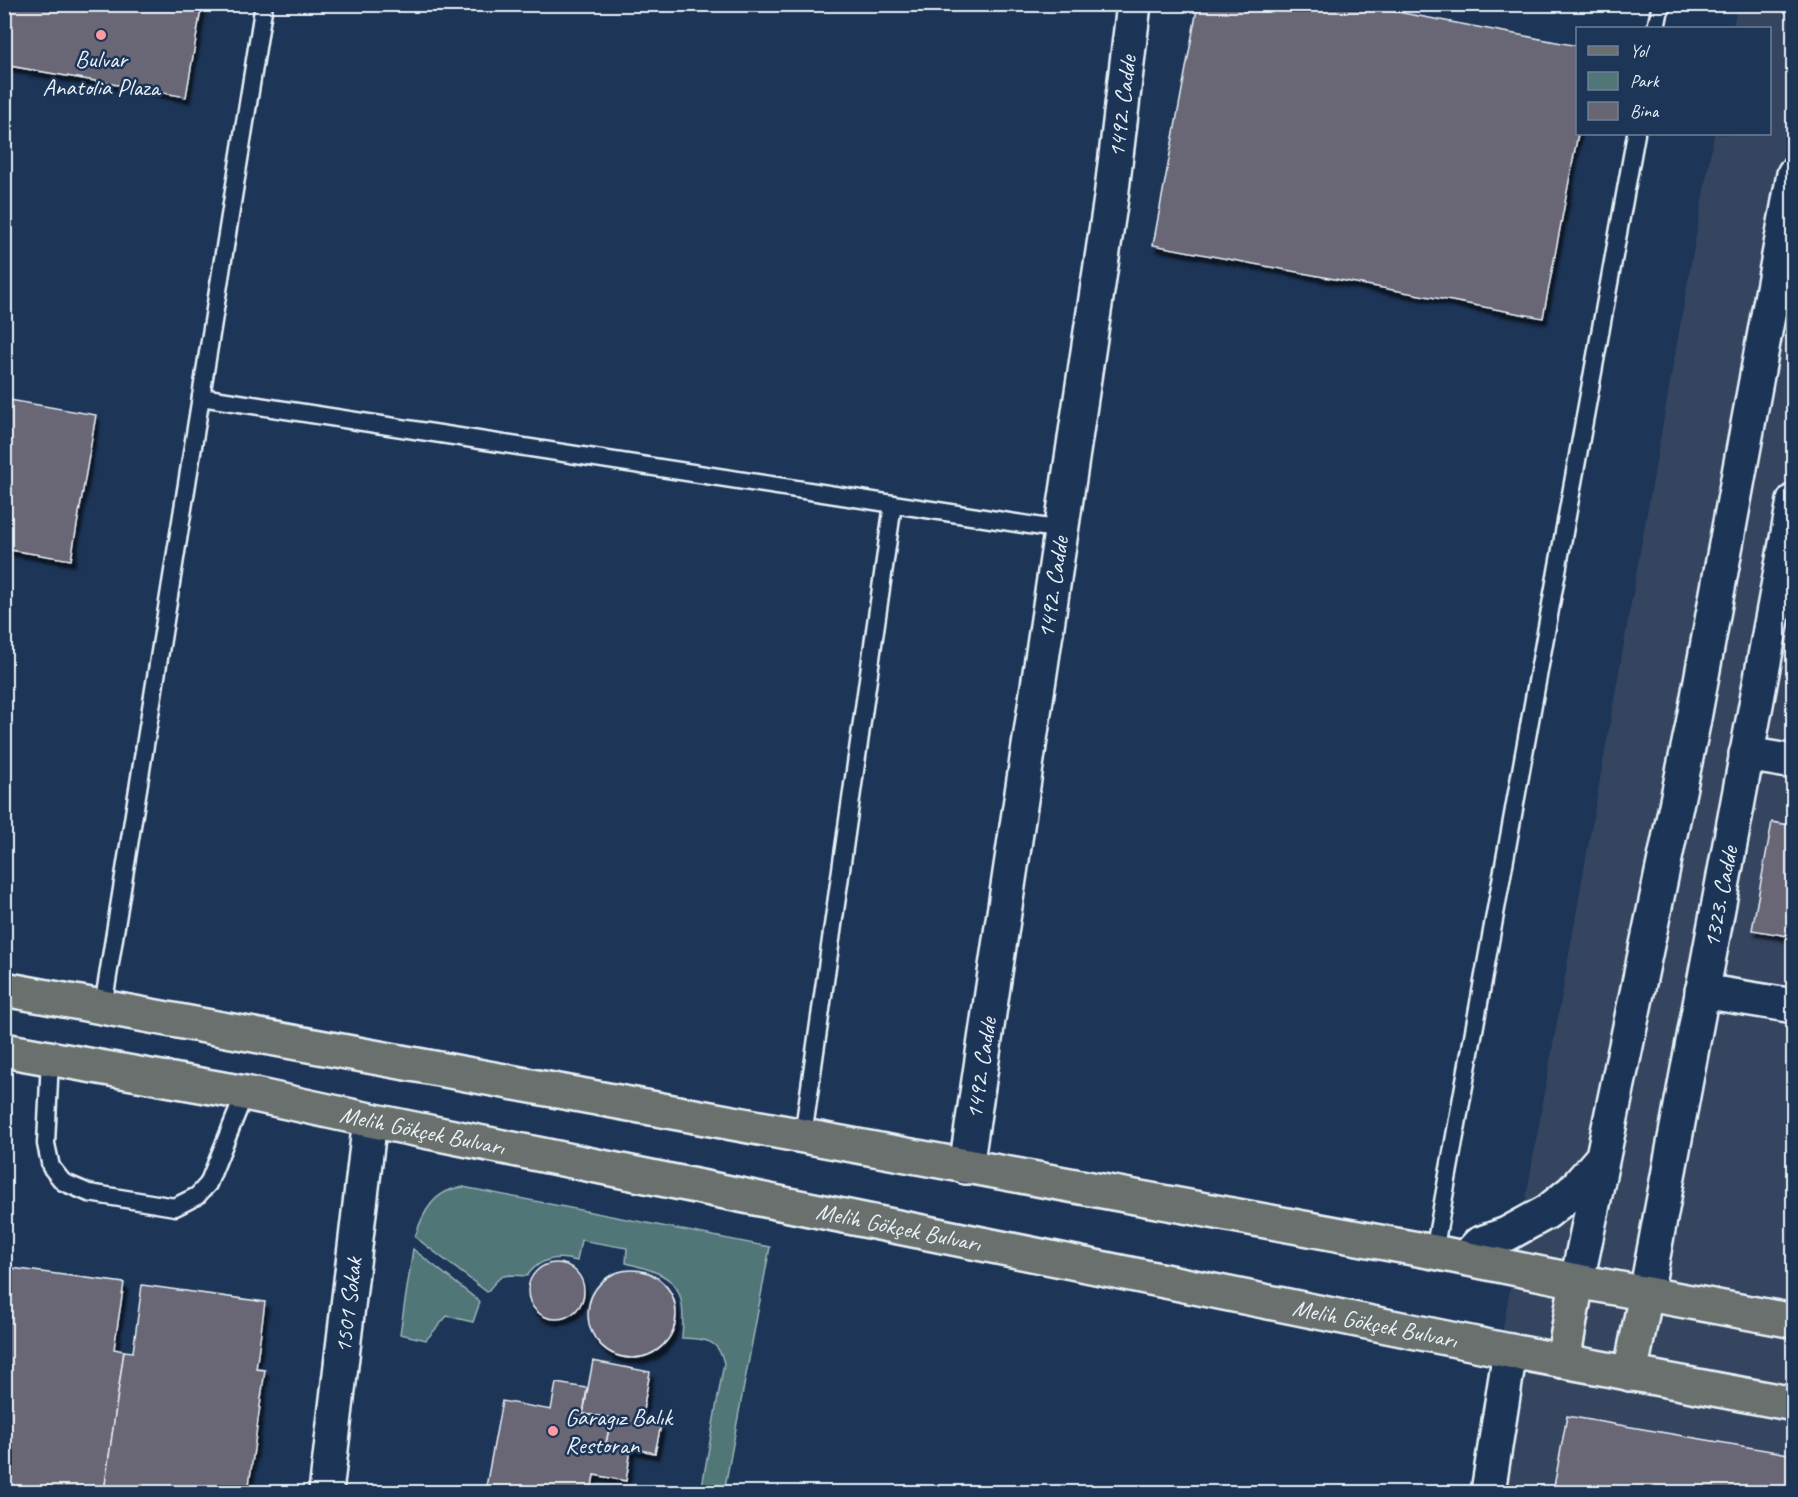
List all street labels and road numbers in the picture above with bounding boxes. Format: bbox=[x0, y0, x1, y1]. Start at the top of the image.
street label: 1492. Cadde bbox=[1101, 52, 1143, 159]
street label: 1492. Cadde bbox=[1030, 532, 1075, 640]
street label: 1323. Cadde bbox=[1696, 842, 1745, 950]
street label: 1492. Cadde bbox=[958, 1013, 1004, 1121]
street label: Melih Gökçek Bulvarı bbox=[337, 1099, 509, 1162]
street label: Melih Gökçek Bulvarı bbox=[814, 1196, 985, 1259]
street label: 1501 Sokak bbox=[328, 1254, 369, 1355]
street label: Melih Gökçek Bulvarı bbox=[1290, 1292, 1461, 1355]

